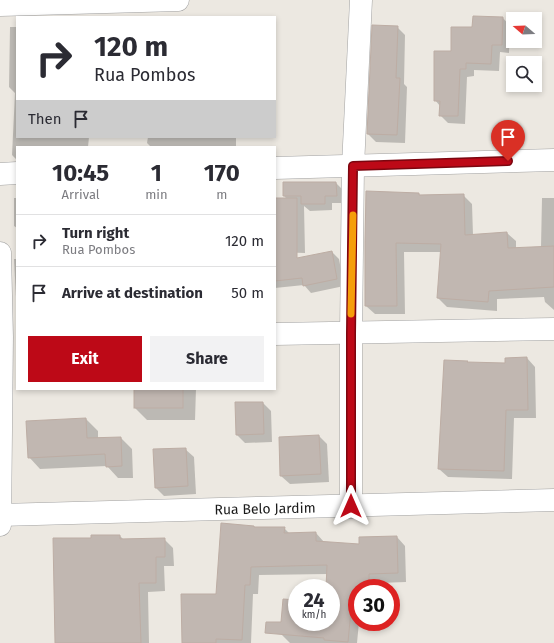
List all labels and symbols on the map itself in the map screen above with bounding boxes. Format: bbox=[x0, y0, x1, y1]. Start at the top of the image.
north arrow bbox=[506, 12, 542, 48]
pin bbox=[491, 120, 525, 161]
position arrow bbox=[330, 485, 372, 527]
street label: Rua Belo Jardim bbox=[214, 500, 316, 518]
speed limit sign: 30 bbox=[348, 579, 400, 631]

